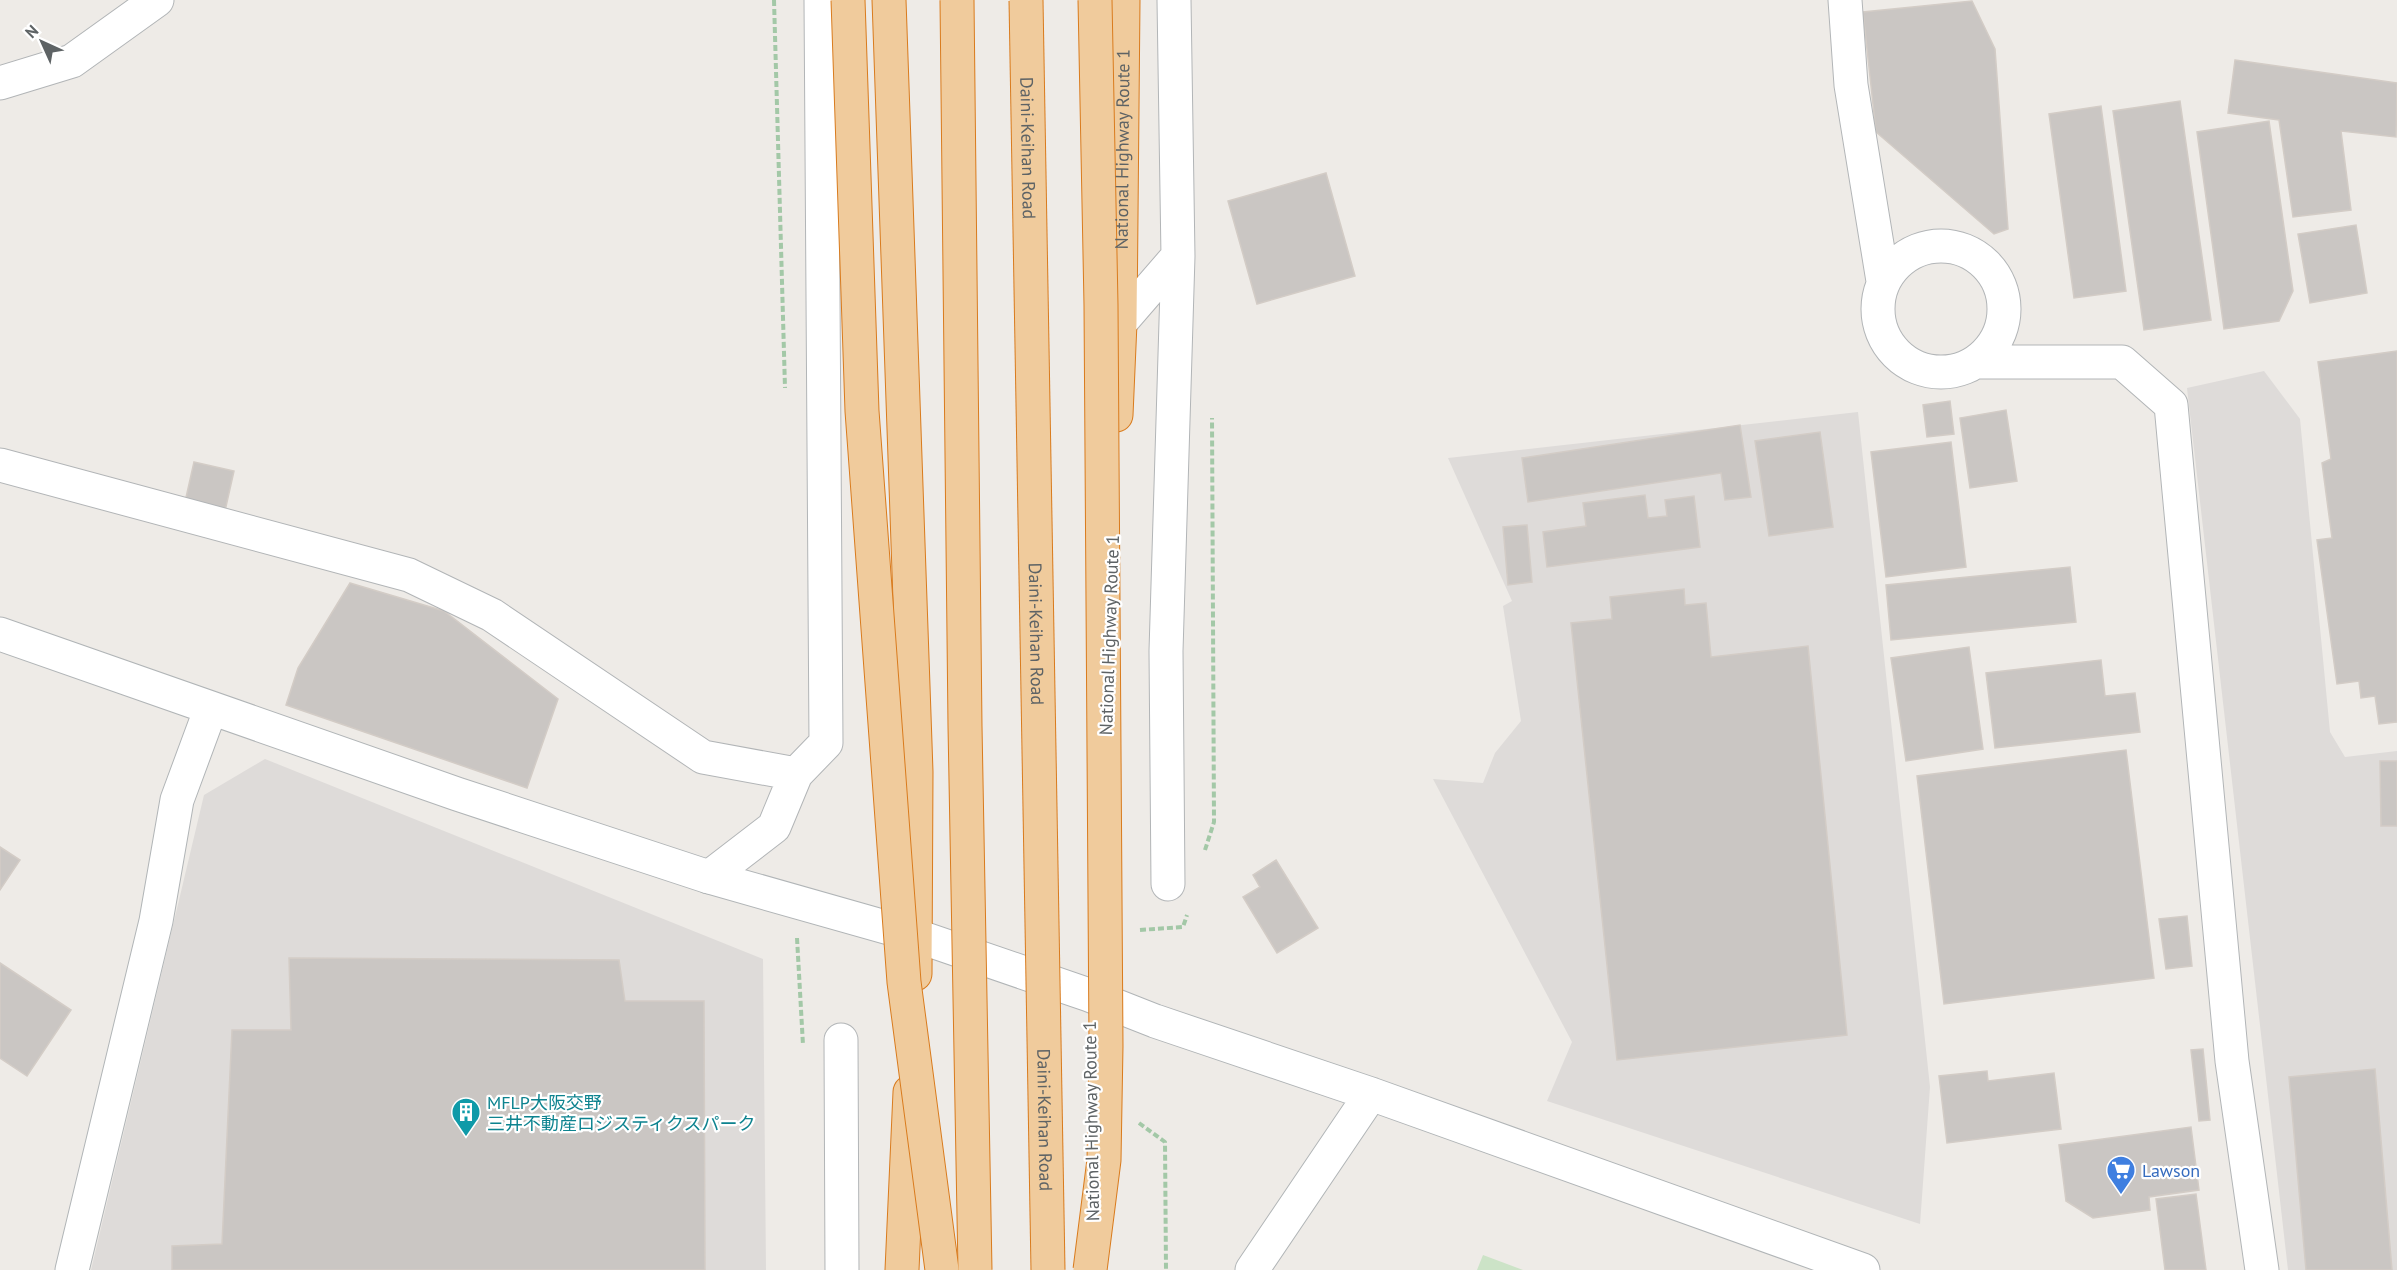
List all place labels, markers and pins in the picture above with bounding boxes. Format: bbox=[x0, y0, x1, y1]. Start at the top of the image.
place label: MFLP大阪交野 三井不動産ロジスティクスパーク bbox=[487, 1091, 755, 1135]
building icon: MFLP大阪交野 三井不動産ロジスティクスパーク bbox=[450, 1096, 482, 1138]
supermarket icon: Lawson bbox=[2105, 1154, 2137, 1196]
place label: Lawson bbox=[2142, 1159, 2200, 1182]

